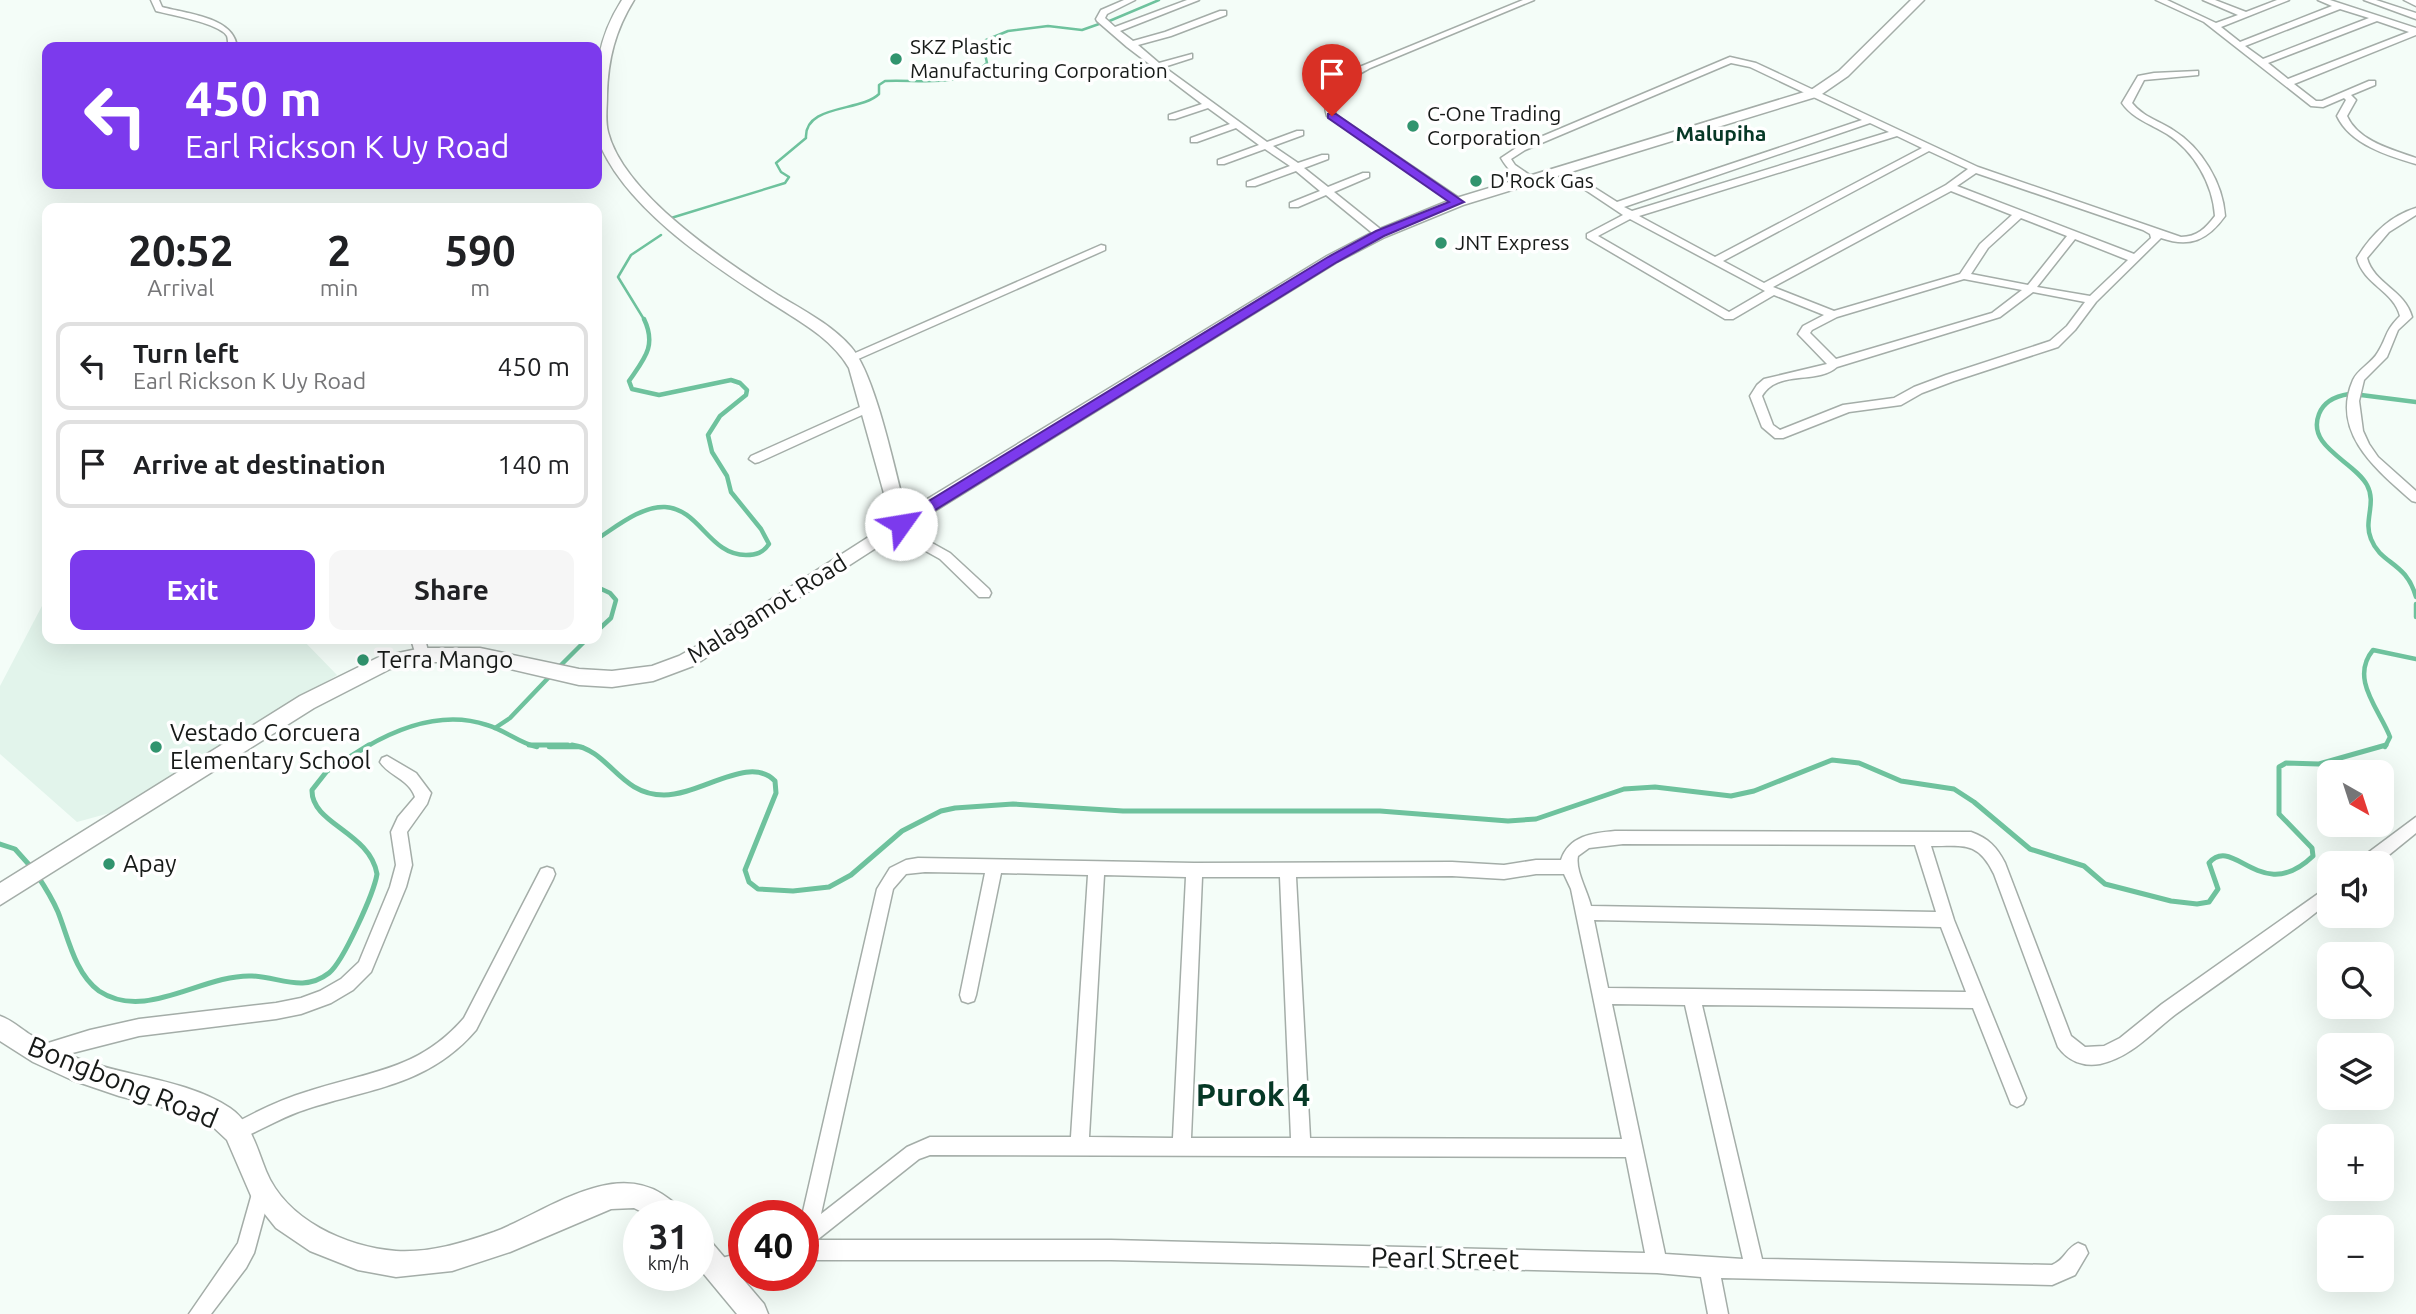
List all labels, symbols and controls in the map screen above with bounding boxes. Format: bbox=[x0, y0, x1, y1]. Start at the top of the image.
place label: SKZ Plastic Manufacturing Corporation bbox=[910, 34, 1168, 82]
pin bbox=[1302, 44, 1362, 116]
marker: SKZ Plastic Manufacturing Corporation bbox=[888, 51, 904, 67]
icon: arrive bbox=[1313, 55, 1351, 93]
icon: left bbox=[70, 70, 161, 161]
text: 450 m bbox=[185, 70, 322, 125]
place label: C-One Trading Corporation bbox=[1427, 101, 1561, 149]
marker: C-One Trading Corporation bbox=[1405, 118, 1421, 134]
district label: Malupiha bbox=[1676, 121, 1766, 145]
text: Earl Rickson K Uy Road bbox=[185, 128, 509, 164]
place label: D'Rock Gas bbox=[1490, 168, 1594, 192]
marker: D'Rock Gas bbox=[1468, 173, 1484, 189]
text: 20:52 bbox=[128, 227, 233, 274]
text: 2 bbox=[327, 227, 351, 274]
text: 590 bbox=[445, 227, 516, 274]
place label: JNT Express bbox=[1455, 230, 1569, 254]
marker: JNT Express bbox=[1433, 235, 1449, 251]
text: Arrival bbox=[147, 275, 214, 300]
text: min bbox=[320, 275, 358, 300]
text: m bbox=[470, 275, 490, 300]
text: Turn left bbox=[133, 339, 239, 368]
icon: left bbox=[74, 347, 112, 385]
text: 450 m bbox=[498, 352, 570, 381]
text: Earl Rickson K Uy Road bbox=[133, 368, 366, 393]
icon: arrive bbox=[74, 445, 112, 483]
text: Arrive at destination bbox=[133, 450, 386, 479]
text: 140 m bbox=[498, 450, 570, 479]
position arrow bbox=[864, 487, 938, 561]
street label: Malagamot Road bbox=[682, 549, 851, 669]
button: Exit bbox=[70, 550, 315, 630]
button: Share bbox=[329, 550, 574, 630]
place label: Terra Mango bbox=[377, 646, 513, 673]
marker: Terra Mango bbox=[355, 652, 371, 668]
place label: Vestado Corcuera Elementary School bbox=[170, 719, 371, 774]
marker: Vestado Corcuera Elementary School bbox=[148, 739, 164, 755]
north arrow bbox=[2317, 760, 2394, 836]
map controls bbox=[2317, 760, 2394, 1292]
place label: Apay bbox=[123, 850, 177, 877]
button: sound bbox=[2317, 851, 2394, 928]
marker: Apay bbox=[101, 856, 117, 872]
button: search bbox=[2317, 942, 2394, 1019]
street label: Bongbong Road bbox=[24, 1029, 223, 1134]
button: layers bbox=[2317, 1033, 2394, 1110]
district label: Purok 4 bbox=[1196, 1076, 1310, 1112]
button: + bbox=[2317, 1124, 2394, 1201]
speed limit sign: 40 bbox=[728, 1200, 819, 1291]
button: − bbox=[2317, 1215, 2394, 1292]
text: 31 bbox=[649, 1216, 688, 1256]
street label: Pearl Street bbox=[1370, 1241, 1520, 1274]
text: km/h bbox=[648, 1253, 689, 1273]

